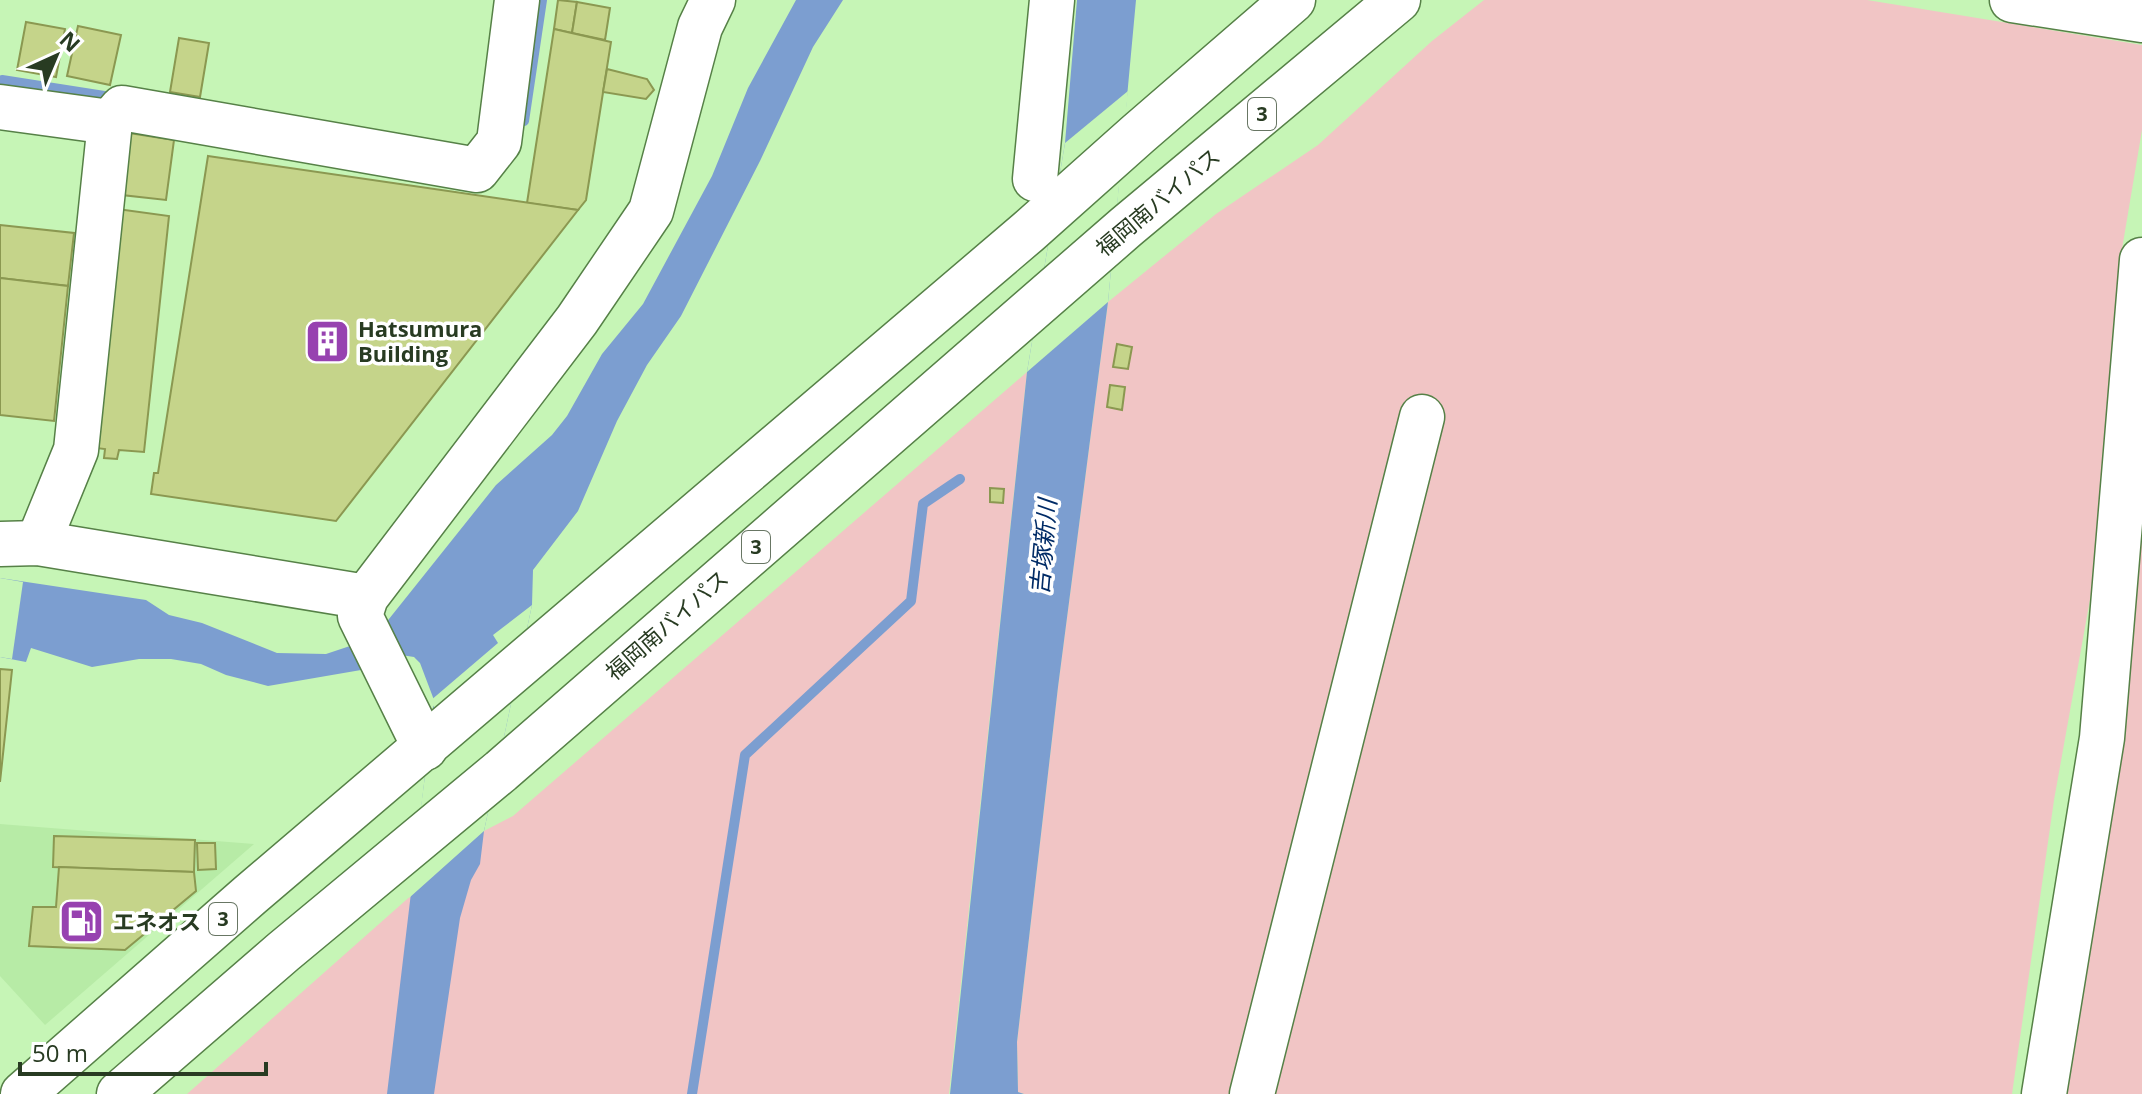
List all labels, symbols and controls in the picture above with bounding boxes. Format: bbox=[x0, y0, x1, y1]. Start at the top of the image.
north arrow bbox=[16, 16, 96, 96]
text: N bbox=[54, 24, 87, 58]
road number: 3 bbox=[1248, 98, 1276, 130]
street label: 福岡南バイパス bbox=[1089, 140, 1226, 262]
place label: Hatsumura Building bbox=[358, 313, 482, 368]
building icon: Hatsumura Building bbox=[303, 318, 351, 366]
water label: 吉塚新川 bbox=[1022, 495, 1063, 596]
road number: 3 bbox=[742, 531, 770, 563]
street label: 福岡南バイパス bbox=[599, 563, 734, 686]
fuel station icon: エネオス bbox=[58, 898, 106, 946]
road number: 3 bbox=[209, 903, 237, 935]
place label: エネオス bbox=[113, 906, 201, 936]
scale bar bbox=[20, 1026, 266, 1076]
text: 50 m bbox=[32, 1036, 88, 1069]

